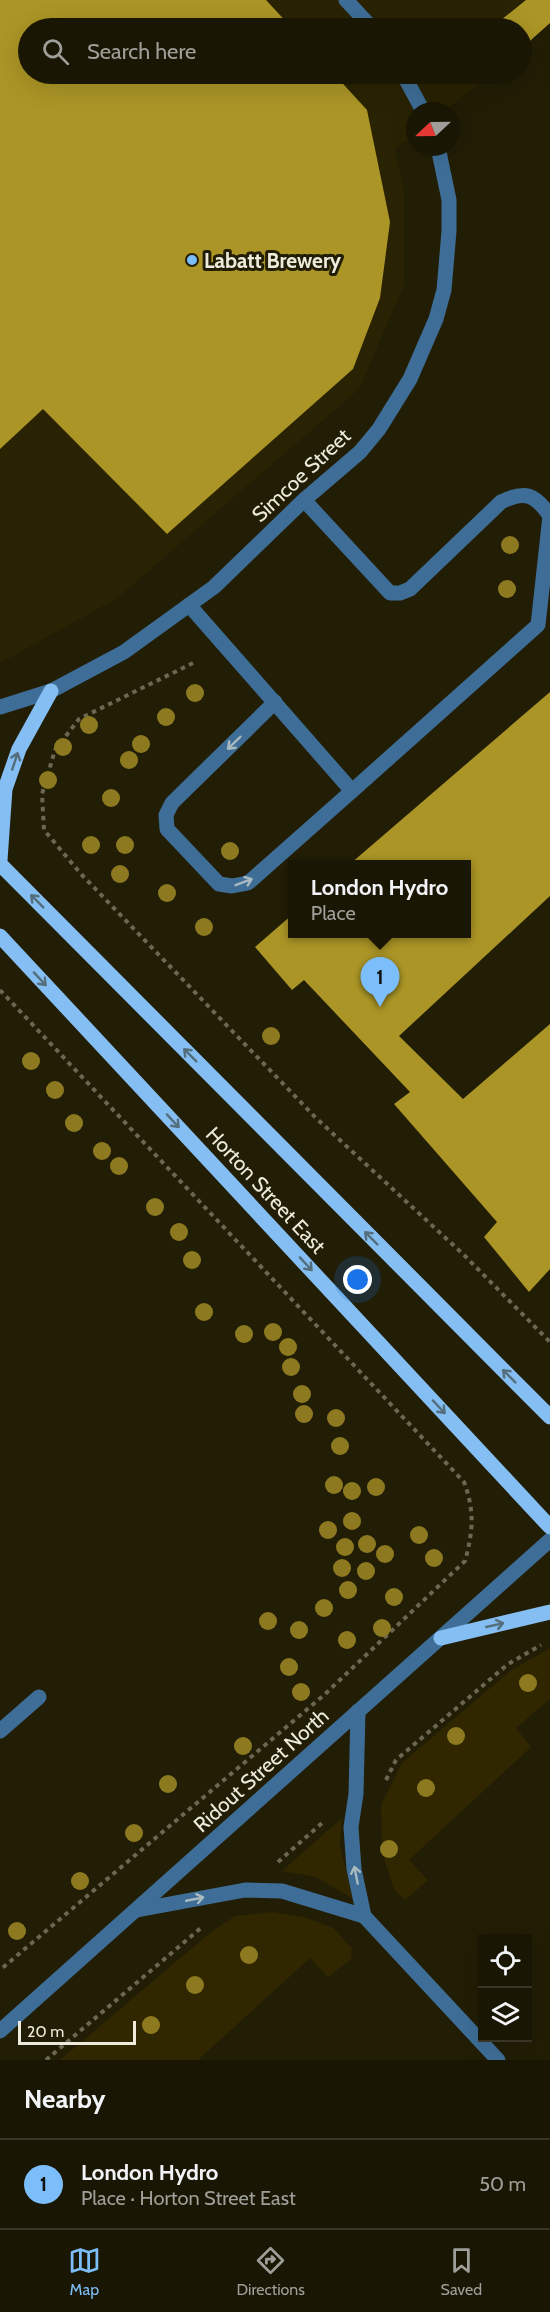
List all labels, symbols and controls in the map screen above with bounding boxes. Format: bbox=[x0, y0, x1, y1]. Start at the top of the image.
search box bbox=[18, 18, 532, 84]
icon: search bbox=[39, 35, 72, 68]
text: Search here bbox=[87, 38, 196, 65]
north arrow bbox=[406, 102, 460, 156]
place label: Labatt Brewery bbox=[204, 248, 342, 273]
marker: Labatt Brewery bbox=[185, 253, 199, 267]
street label: Simcoe Street bbox=[247, 423, 355, 527]
one-way arrow bbox=[226, 736, 241, 750]
one-way arrow bbox=[10, 752, 21, 771]
popup bbox=[288, 860, 471, 938]
text: London Hydro bbox=[311, 874, 448, 901]
one-way arrow bbox=[235, 875, 253, 886]
one-way arrow bbox=[30, 894, 45, 909]
text: Place bbox=[311, 901, 356, 925]
pin: 1 bbox=[360, 958, 400, 1007]
one-way arrow bbox=[33, 971, 47, 986]
one-way arrow bbox=[182, 1047, 197, 1062]
one-way arrow bbox=[166, 1114, 180, 1129]
street label: Horton Street East bbox=[201, 1122, 331, 1258]
one-way arrow bbox=[364, 1230, 379, 1245]
one-way arrow bbox=[298, 1256, 312, 1271]
your location bbox=[343, 1265, 372, 1294]
one-way arrow bbox=[501, 1369, 516, 1383]
one-way arrow bbox=[431, 1399, 446, 1414]
one-way arrow bbox=[485, 1619, 505, 1630]
street label: Ridout Street North bbox=[188, 1703, 334, 1837]
one-way arrow bbox=[350, 1866, 361, 1885]
one-way arrow bbox=[184, 1893, 204, 1904]
map controls bbox=[478, 1934, 532, 2042]
button: locate bbox=[478, 1934, 532, 1988]
button: layers bbox=[478, 1988, 532, 2042]
scale bar bbox=[18, 2018, 136, 2046]
text: 20 m bbox=[27, 2022, 64, 2041]
text: Nearby bbox=[24, 2083, 105, 2115]
text: London Hydro bbox=[81, 2159, 218, 2186]
text: 1 bbox=[40, 2172, 47, 2196]
text: 50 m bbox=[479, 2172, 526, 2196]
text: Place · Horton Street East bbox=[81, 2186, 296, 2210]
tab: Map bbox=[68, 2244, 101, 2299]
tab: Directions bbox=[237, 2244, 305, 2299]
tab: Saved bbox=[441, 2244, 482, 2299]

